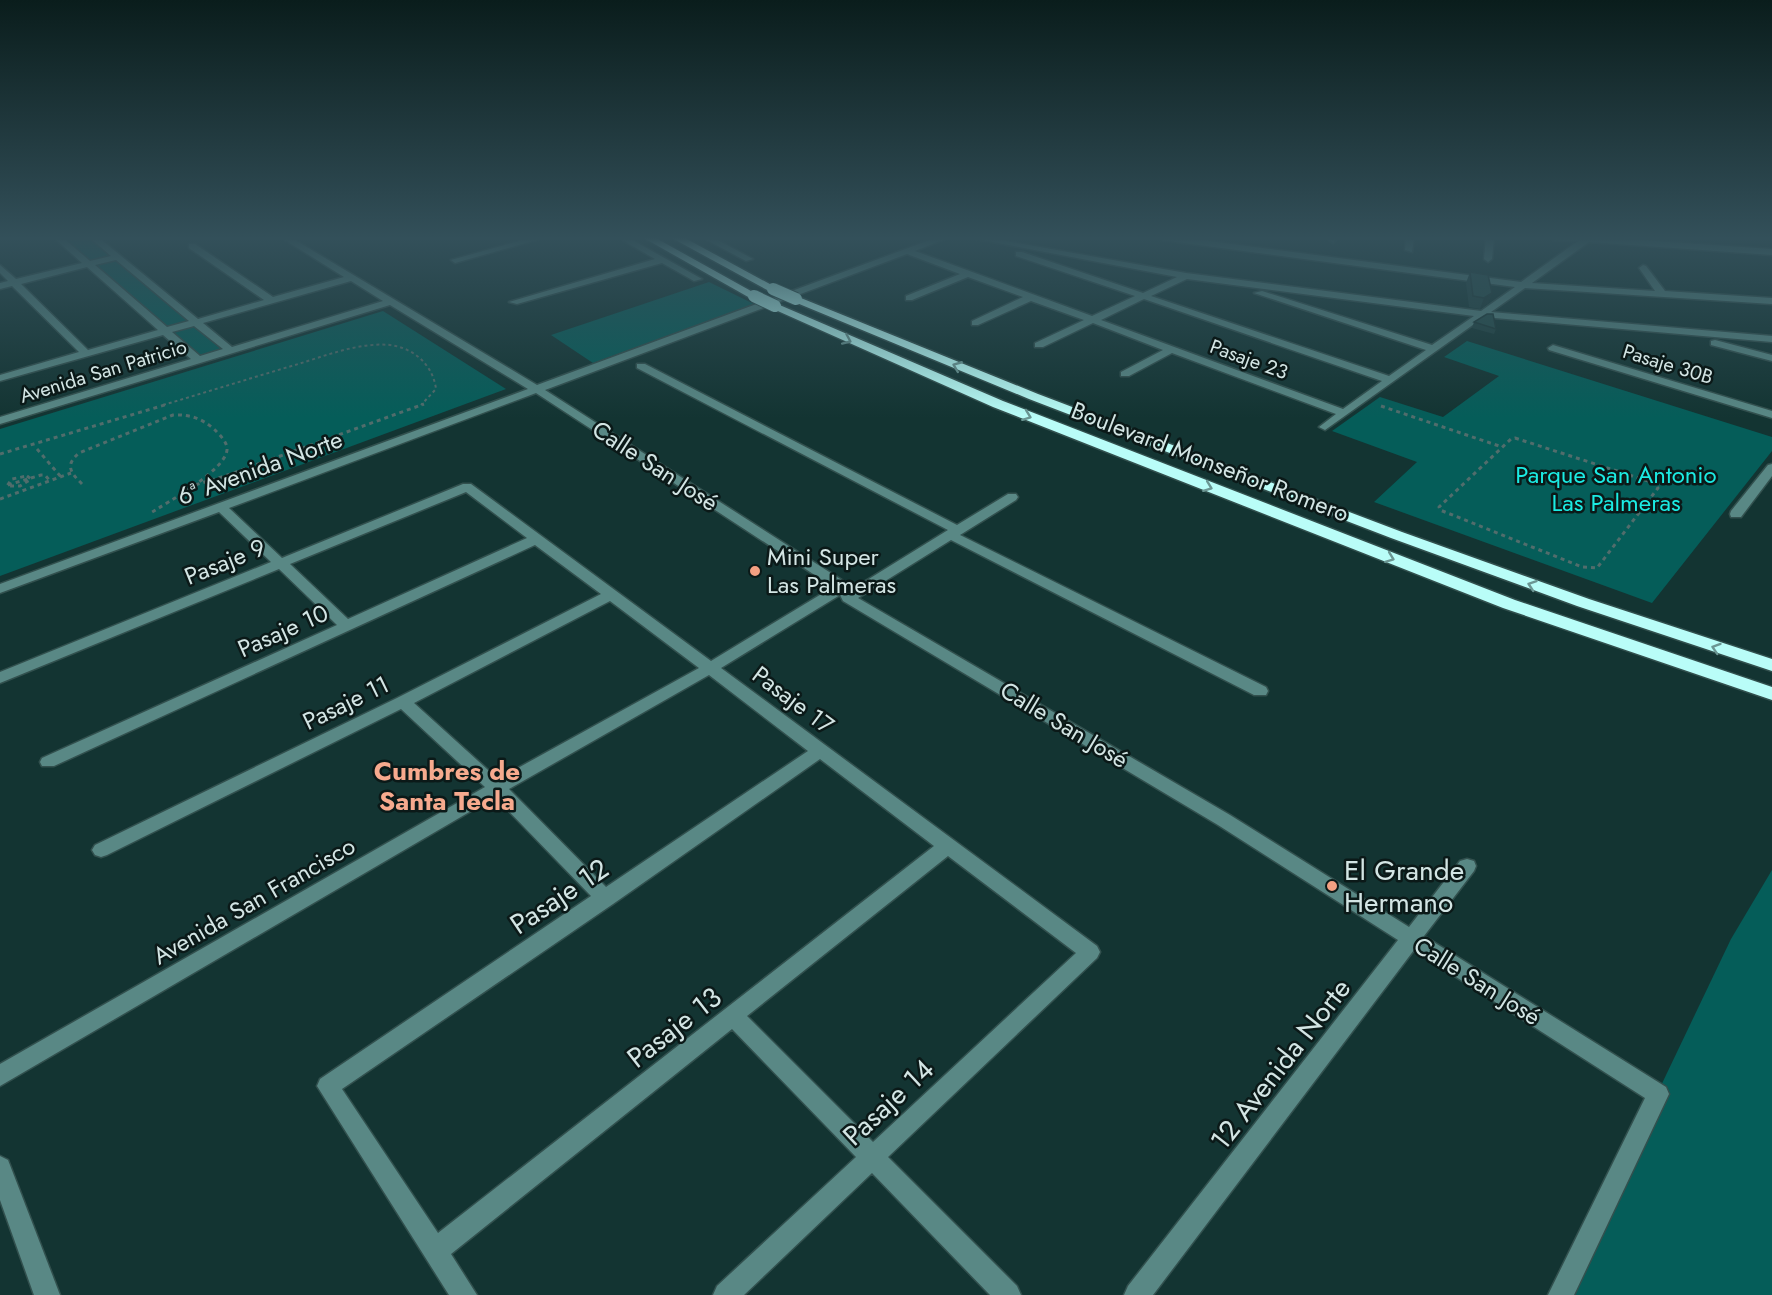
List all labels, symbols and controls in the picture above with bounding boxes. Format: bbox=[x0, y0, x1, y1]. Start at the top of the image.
street label: Avenida San Patricio bbox=[16, 332, 190, 411]
one-way arrow bbox=[841, 332, 852, 344]
street label: Pasaje 23 bbox=[1206, 332, 1292, 387]
street label: Pasaje 30B bbox=[1619, 337, 1717, 392]
one-way arrow bbox=[952, 361, 963, 373]
street label: Boulevard Monseñor Romero bbox=[1066, 392, 1354, 531]
one-way arrow bbox=[1021, 408, 1032, 421]
street label: Calle San José bbox=[585, 412, 725, 519]
street label: 6ª Avenida Norte bbox=[172, 421, 347, 514]
park label: Parque San Antonio Las Palmeras bbox=[1515, 457, 1717, 520]
one-way arrow bbox=[1202, 480, 1213, 492]
street label: Pasaje 9 bbox=[179, 529, 271, 594]
place label: Mini Super Las Palmeras bbox=[767, 539, 896, 602]
one-way arrow bbox=[1384, 551, 1395, 563]
marker: Mini Super Las Palmeras bbox=[748, 564, 762, 578]
one-way arrow bbox=[1527, 579, 1537, 592]
street label: Pasaje 10 bbox=[232, 595, 334, 666]
one-way arrow bbox=[1711, 642, 1722, 655]
street label: Pasaje 17 bbox=[745, 657, 842, 742]
street label: Pasaje 11 bbox=[297, 667, 395, 739]
street label: Calle San José bbox=[994, 672, 1135, 777]
district label: Cumbres de Santa Tecla bbox=[374, 752, 520, 820]
street label: Avenida San Francisco bbox=[146, 828, 362, 973]
street label: Pasaje 12 bbox=[502, 848, 617, 944]
place label: El Grande Hermano bbox=[1344, 850, 1464, 923]
marker: El Grande Hermano bbox=[1325, 879, 1339, 893]
street label: Calle San José bbox=[1407, 928, 1548, 1034]
street label: 12 Avenida Norte bbox=[1200, 970, 1361, 1159]
street label: Pasaje 13 bbox=[618, 977, 730, 1078]
street label: Pasaje 14 bbox=[834, 1049, 943, 1155]

